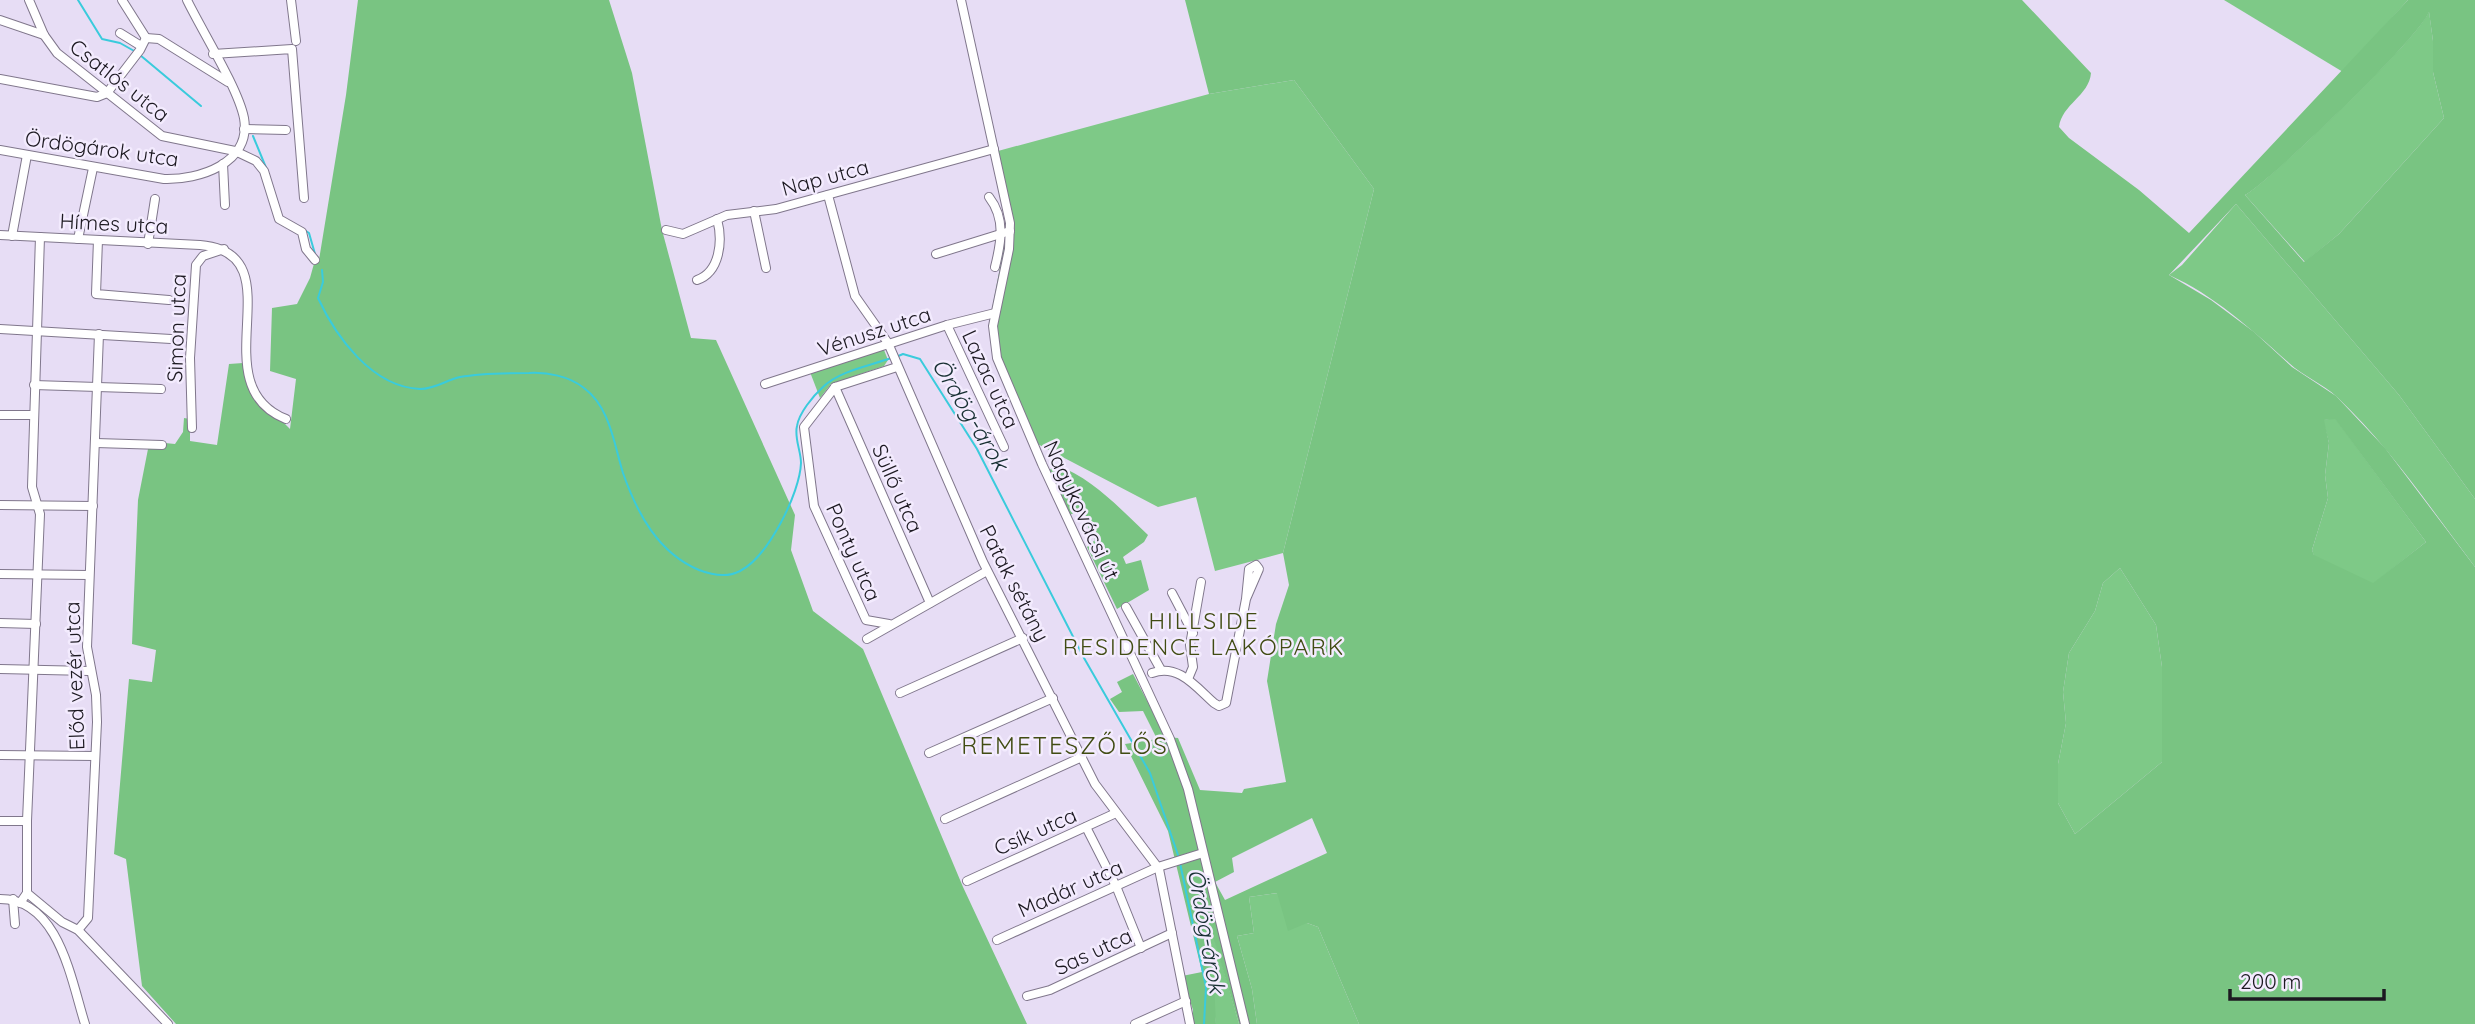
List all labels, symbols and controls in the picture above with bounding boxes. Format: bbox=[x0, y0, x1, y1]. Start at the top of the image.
street label: Csatlós utca bbox=[65, 33, 175, 127]
street label: Ördögárok utca bbox=[24, 124, 180, 172]
street label: Nap utca bbox=[779, 153, 871, 201]
street label: Hímes utca bbox=[59, 207, 169, 239]
street label: Simon utca bbox=[161, 273, 191, 383]
street label: Vénusz utca bbox=[814, 300, 934, 362]
street label: Lazac utca bbox=[957, 326, 1025, 432]
water label: Ördög-árok bbox=[926, 353, 1017, 477]
street label: Nagykovácsi út bbox=[1038, 436, 1126, 584]
street label: Süllő utca bbox=[867, 440, 929, 536]
street label: Ponty utca bbox=[821, 499, 887, 605]
street label: Patak sétány bbox=[974, 520, 1056, 646]
street label: Előd vezér utca bbox=[58, 601, 90, 751]
district label: HILLSIDE RESIDENCE LAKÓPARK bbox=[1063, 606, 1345, 661]
district label: REMETESZŐLŐS bbox=[961, 730, 1169, 760]
street label: Csík utca bbox=[990, 801, 1080, 861]
street label: Madár utca bbox=[1014, 853, 1126, 923]
water label: Ördög-árok bbox=[1182, 867, 1232, 997]
street label: Sas utca bbox=[1050, 922, 1136, 980]
scale bar bbox=[2230, 958, 2384, 1002]
text: 200 m bbox=[2240, 968, 2302, 994]

